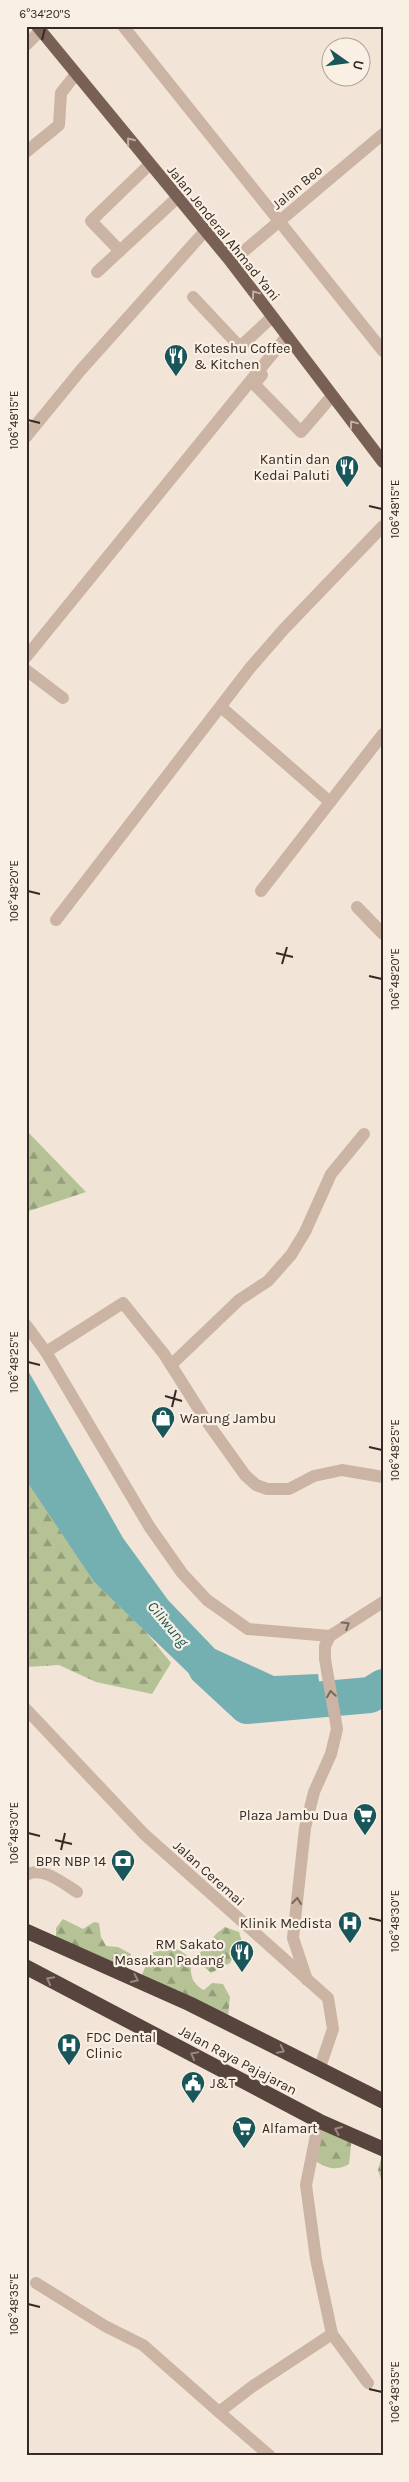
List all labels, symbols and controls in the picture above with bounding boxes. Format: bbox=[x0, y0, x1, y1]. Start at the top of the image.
text: 6°34'20"S bbox=[19, 7, 71, 21]
north arrow bbox=[322, 38, 372, 88]
text: U bbox=[349, 58, 368, 72]
one-way arrow bbox=[128, 138, 136, 147]
street label: Jalan Beo bbox=[269, 161, 326, 213]
street label: Jalan Jenderal Ahmad Yani bbox=[164, 162, 284, 305]
one-way arrow bbox=[252, 290, 261, 300]
place label: Koteshu Coffee & Kitchen bbox=[194, 340, 290, 373]
restaurant icon: Koteshu Coffee & Kitchen bbox=[163, 343, 189, 377]
text: 106°48'15"E bbox=[7, 391, 21, 449]
one-way arrow bbox=[351, 421, 359, 430]
place label: Kantin dan Kedai Paluti bbox=[254, 451, 330, 484]
restaurant icon: Kantin dan Kedai Paluti bbox=[334, 454, 360, 488]
text: 106°48'15"E bbox=[388, 480, 402, 538]
text: 106°48'20"E bbox=[7, 860, 21, 922]
text: 106°48'20"E bbox=[388, 948, 402, 1010]
text: 106°48'25"E bbox=[7, 1331, 21, 1393]
shop icon: Warung Jambu bbox=[150, 1405, 176, 1439]
place label: Warung Jambu bbox=[180, 1410, 276, 1427]
text: 106°48'25"E bbox=[388, 1419, 402, 1481]
water label: Ciliwung bbox=[144, 1598, 193, 1651]
one-way arrow bbox=[341, 1622, 350, 1632]
one-way arrow bbox=[326, 1690, 337, 1698]
text: 106°48'30"E bbox=[7, 1802, 21, 1864]
supermarket icon: Plaza Jambu Dua bbox=[352, 1802, 378, 1836]
place label: Plaza Jambu Dua bbox=[239, 1807, 348, 1824]
street label: Jalan Ceremai bbox=[170, 1837, 248, 1910]
bank icon: BPR NBP 14 bbox=[110, 1848, 136, 1882]
place label: BPR NBP 14 bbox=[36, 1853, 106, 1870]
text: 106°48'30"E bbox=[388, 1890, 402, 1952]
one-way arrow bbox=[291, 1897, 302, 1905]
hospital icon: Klinik Medista bbox=[337, 1910, 363, 1944]
place label: Klinik Medista bbox=[240, 1915, 332, 1932]
place label: RM Sakato Masakan Padang bbox=[114, 1936, 224, 1969]
restaurant icon: RM Sakato Masakan Padang bbox=[229, 1939, 255, 1973]
one-way arrow bbox=[130, 1973, 139, 1984]
one-way arrow bbox=[46, 1976, 55, 1986]
street label: Jalan Raya Pajajaran bbox=[176, 2022, 300, 2099]
place label: FDC Dental Clinic bbox=[86, 2029, 156, 2062]
hospital icon: FDC Dental Clinic bbox=[56, 2032, 82, 2066]
one-way arrow bbox=[276, 2044, 285, 2054]
one-way arrow bbox=[190, 2051, 199, 2061]
public building icon: J&T bbox=[180, 2070, 206, 2104]
place label: J&T bbox=[210, 2075, 235, 2092]
supermarket icon: Alfamart bbox=[231, 2115, 257, 2149]
place label: Alfamart bbox=[262, 2120, 318, 2137]
one-way arrow bbox=[334, 2125, 343, 2136]
text: 106°48'35"E bbox=[7, 2273, 21, 2335]
text: 106°48'35"E bbox=[388, 2361, 402, 2423]

